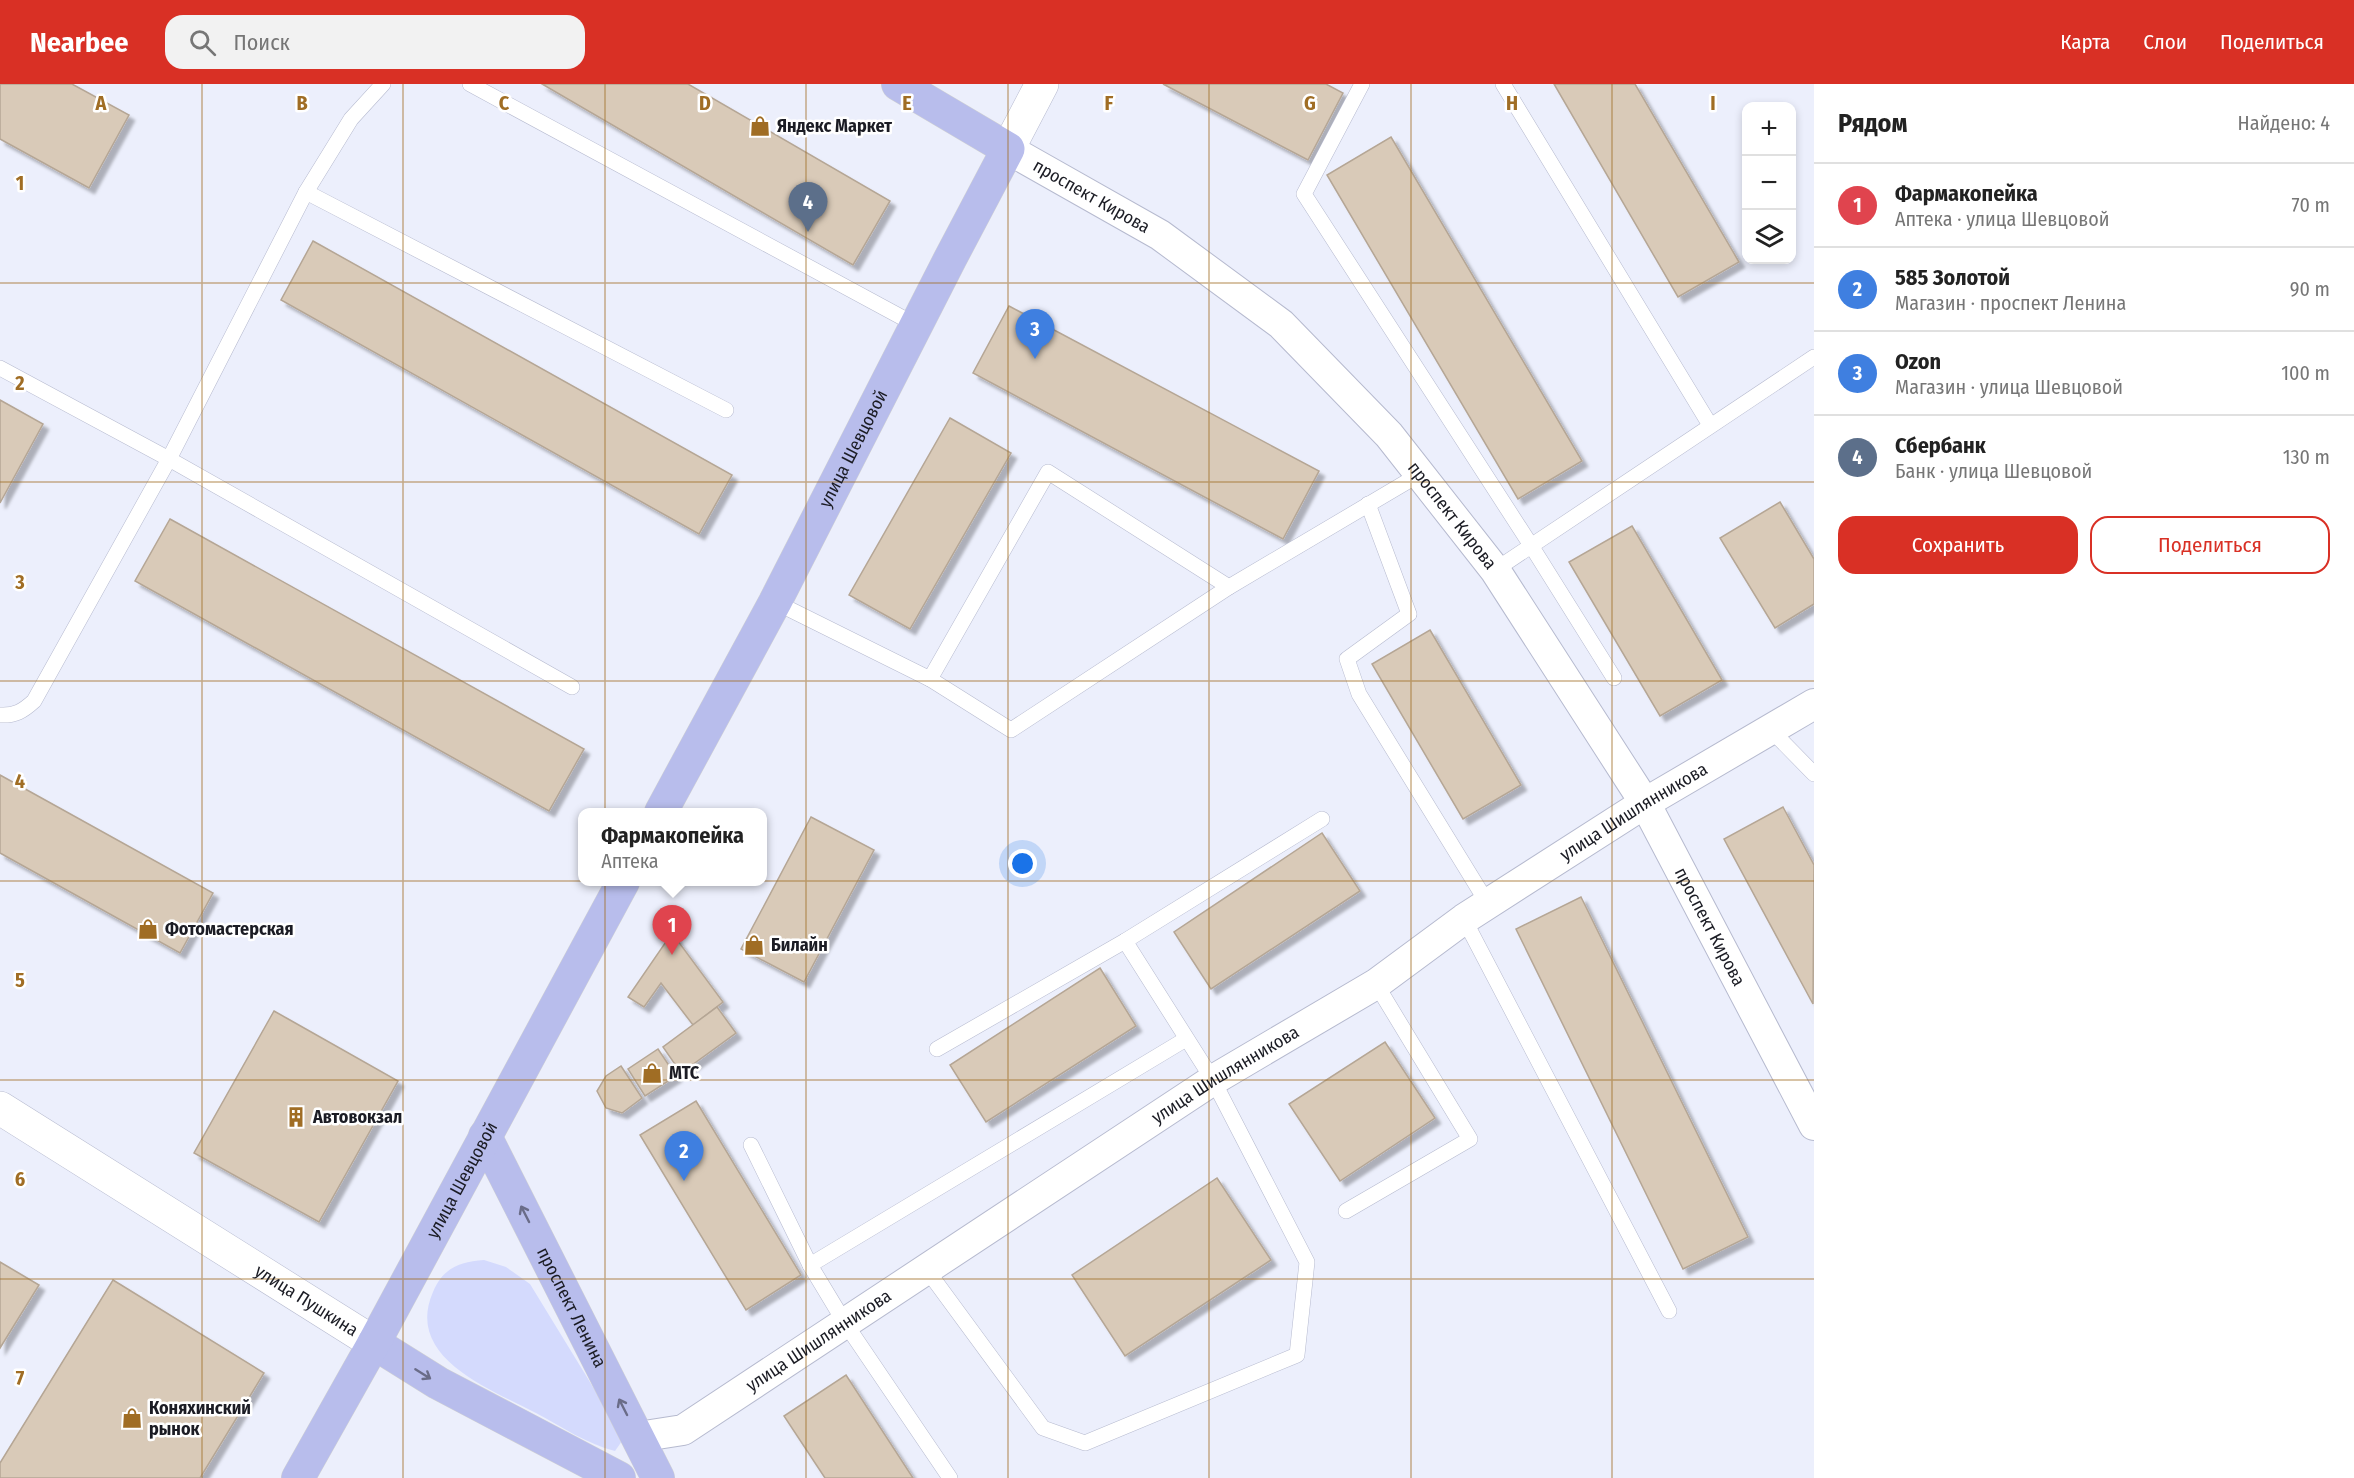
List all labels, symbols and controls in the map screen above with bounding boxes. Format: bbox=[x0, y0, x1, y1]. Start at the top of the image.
search box bbox=[165, 15, 585, 69]
text: Nearbee bbox=[30, 26, 129, 59]
icon: search bbox=[186, 26, 219, 59]
text: Поиск bbox=[234, 29, 290, 56]
text: Карта bbox=[2060, 29, 2110, 55]
text: Слои bbox=[2143, 29, 2187, 55]
text: Поделиться bbox=[2220, 29, 2324, 55]
text: A bbox=[95, 91, 108, 115]
text: B bbox=[296, 91, 308, 115]
text: C bbox=[499, 91, 510, 115]
text: D bbox=[699, 91, 711, 115]
text: E bbox=[902, 91, 912, 115]
text: F bbox=[1105, 91, 1114, 115]
text: G bbox=[1304, 91, 1316, 115]
text: H bbox=[1506, 91, 1518, 115]
text: I bbox=[1710, 91, 1716, 115]
map controls bbox=[1742, 102, 1796, 264]
button: + bbox=[1742, 102, 1796, 156]
text: Рядом bbox=[1838, 108, 1907, 139]
text: Найдено: 4 bbox=[2238, 111, 2330, 135]
shop icon: Яндекс Маркет bbox=[748, 114, 772, 138]
place label: Яндекс Маркет bbox=[777, 115, 892, 137]
street label: проспект Кирова bbox=[1029, 154, 1154, 238]
button: − bbox=[1742, 156, 1796, 210]
text: 1 bbox=[16, 171, 24, 195]
text: Фармакопейка bbox=[1895, 180, 2038, 207]
pin: 4 bbox=[788, 182, 828, 232]
text: 1 bbox=[1853, 193, 1862, 217]
text: 70 m bbox=[2292, 193, 2330, 217]
text: Аптека · улица Шевцовой bbox=[1895, 207, 2110, 231]
button: layers bbox=[1742, 210, 1796, 264]
text: 585 Золотой bbox=[1895, 264, 2010, 291]
text: 2 bbox=[1853, 277, 1862, 301]
text: 90 m bbox=[2290, 277, 2330, 301]
text: Магазин · проспект Ленина bbox=[1895, 291, 2126, 315]
pin: 3 bbox=[1016, 310, 1054, 359]
text: Ozon bbox=[1895, 348, 1941, 375]
text: 3 bbox=[1853, 361, 1862, 385]
text: 100 m bbox=[2281, 361, 2330, 385]
text: 2 bbox=[14, 371, 25, 395]
text: Магазин · улица Шевцовой bbox=[1895, 375, 2123, 399]
street label: улица Шевцовой bbox=[814, 386, 892, 511]
text: Сбербанк bbox=[1895, 432, 1986, 459]
text: 4 bbox=[1852, 445, 1863, 469]
text: 130 m bbox=[2283, 445, 2330, 469]
street label: проспект Кирова bbox=[1403, 457, 1501, 574]
text: Банк · улица Шевцовой bbox=[1895, 459, 2092, 483]
button: Сохранить bbox=[1838, 516, 2078, 574]
button: Поделиться bbox=[2090, 516, 2330, 574]
text: 3 bbox=[14, 570, 25, 594]
street label: улица Шишлянникова bbox=[1556, 758, 1711, 866]
text: 4 bbox=[15, 769, 25, 793]
popup bbox=[578, 808, 767, 886]
text: Фармакопейка bbox=[601, 822, 744, 849]
text: Аптека bbox=[601, 849, 659, 873]
your location bbox=[1008, 849, 1037, 878]
street label: проспект Кирова bbox=[1670, 864, 1750, 990]
pin: 1 bbox=[652, 906, 692, 955]
shop icon: Фотомастерская bbox=[136, 917, 160, 941]
place label: Фотомастерская bbox=[165, 918, 294, 940]
shop icon: Билайн bbox=[742, 933, 766, 957]
place label: Билайн bbox=[771, 934, 828, 956]
text: 5 bbox=[15, 968, 25, 992]
street label: улица Шишлянникова bbox=[1147, 1021, 1303, 1128]
shop icon: МТС bbox=[640, 1061, 664, 1085]
place label: МТС bbox=[669, 1062, 700, 1084]
building icon: Автовокзал bbox=[284, 1105, 308, 1129]
place label: Автовокзал bbox=[312, 1106, 402, 1128]
street label: улица Шевцовой bbox=[422, 1118, 502, 1242]
pin: 2 bbox=[664, 1132, 704, 1181]
text: 6 bbox=[15, 1167, 25, 1191]
one-way arrow bbox=[519, 1206, 531, 1223]
street label: проспект Ленина bbox=[532, 1243, 611, 1371]
street label: улица Пушкина bbox=[251, 1260, 362, 1341]
street label: улица Шишлянникова bbox=[742, 1285, 895, 1396]
text: 7 bbox=[16, 1366, 25, 1390]
one-way arrow bbox=[415, 1368, 432, 1381]
place label: Коняхинский рынок bbox=[149, 1397, 251, 1440]
one-way arrow bbox=[616, 1398, 628, 1416]
shop icon: Коняхинский рынок bbox=[120, 1406, 144, 1430]

